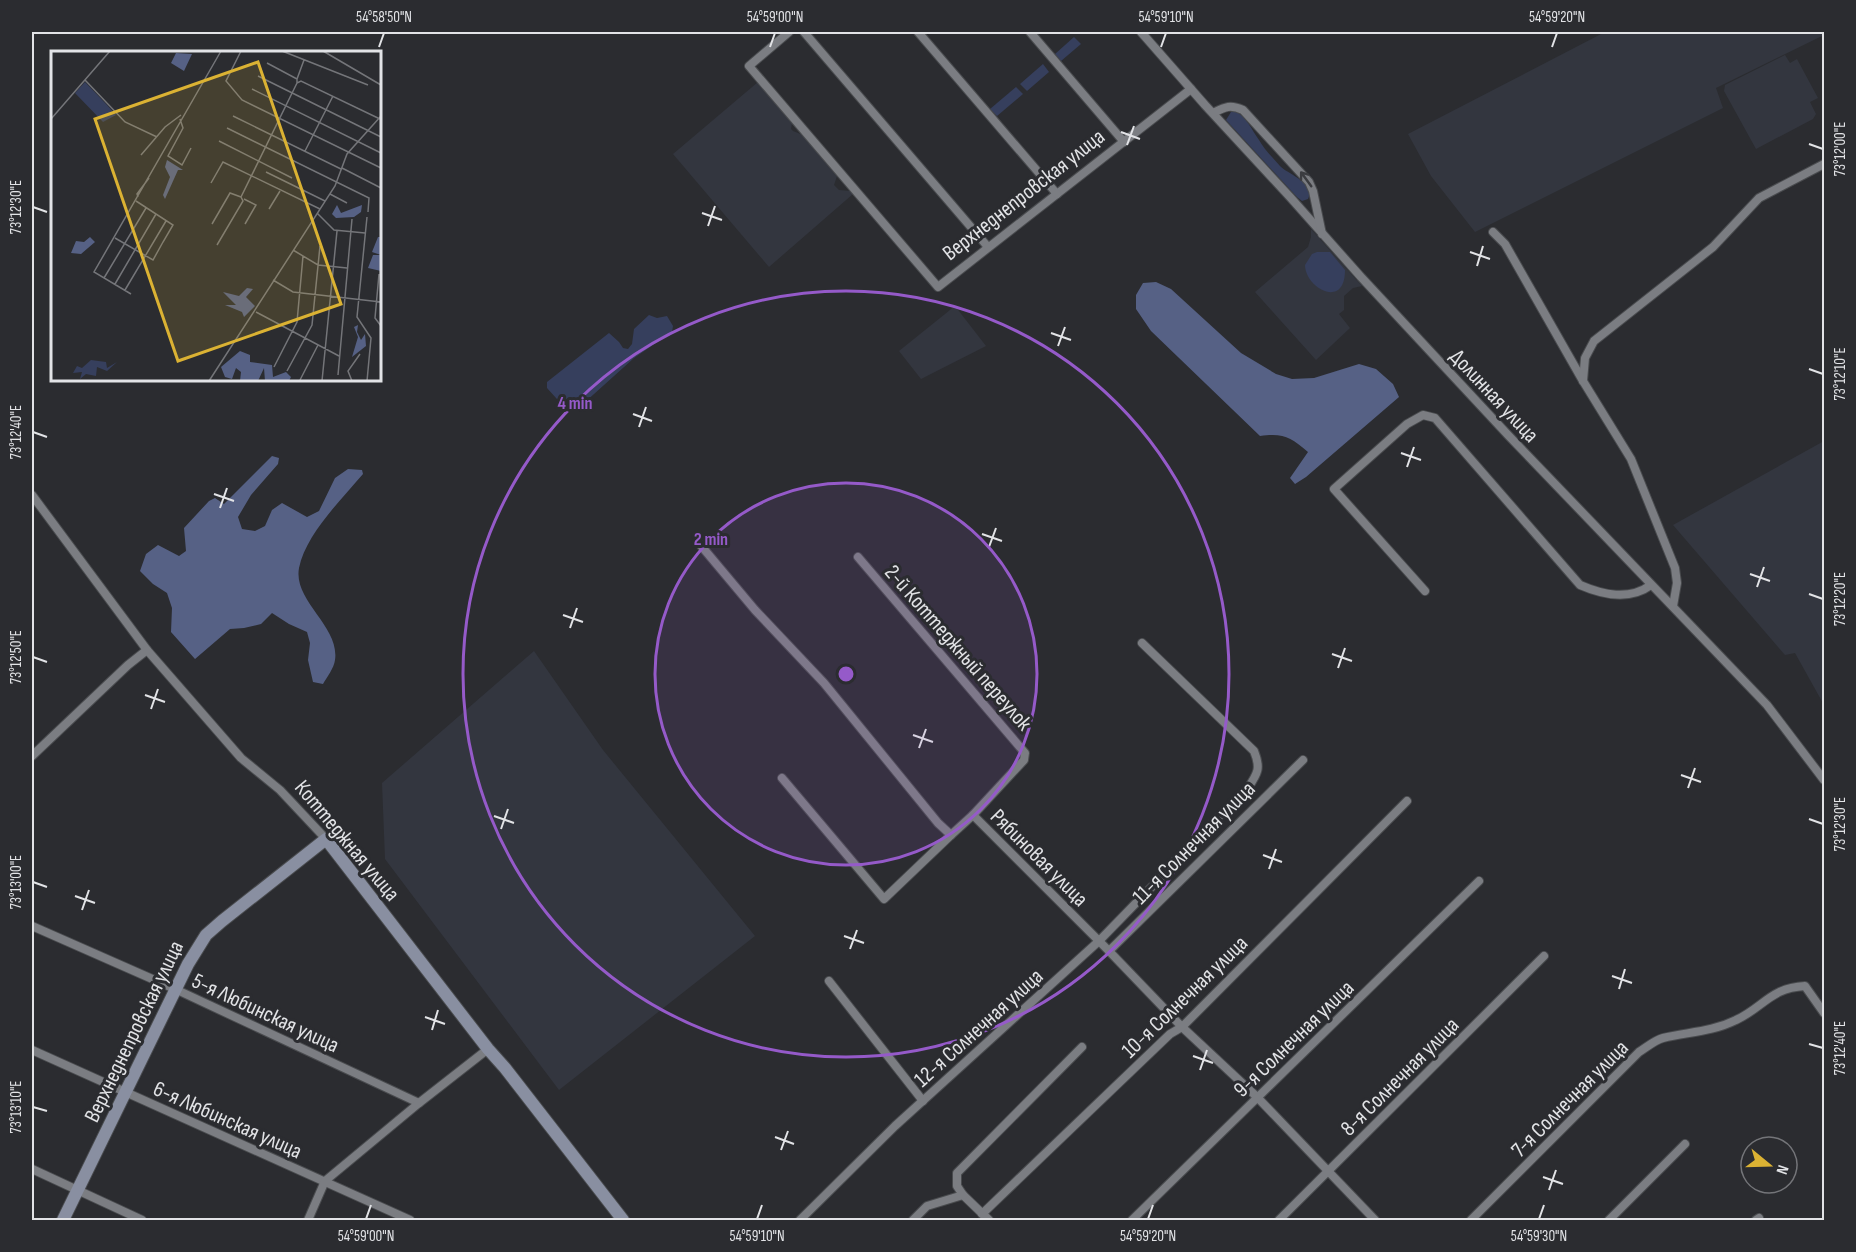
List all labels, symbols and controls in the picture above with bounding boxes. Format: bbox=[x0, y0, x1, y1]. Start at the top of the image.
text: 54°58'50"N bbox=[356, 8, 412, 27]
text: 54°59'00"N bbox=[747, 8, 803, 27]
text: 54°59'10"N bbox=[1138, 8, 1194, 27]
text: 54°59'20"N bbox=[1529, 8, 1585, 27]
inset map bbox=[51, 51, 381, 381]
text: 73°12'00"E bbox=[1831, 122, 1850, 176]
street label: Верхнеднепровская улица bbox=[937, 123, 1110, 267]
one-way arrow bbox=[1300, 172, 1312, 188]
text: 73°12'30"E bbox=[7, 180, 26, 234]
street label: Долинная улица bbox=[1444, 344, 1544, 449]
text: 73°12'10"E bbox=[1831, 347, 1850, 401]
text: 4 min bbox=[558, 393, 592, 414]
text: 73°12'40"E bbox=[7, 405, 26, 459]
text: 2 min bbox=[694, 529, 728, 550]
street label: 2-й Коттеджный переулок bbox=[878, 560, 1038, 737]
text: 73°12'20"E bbox=[1831, 572, 1850, 626]
text: 73°12'50"E bbox=[7, 630, 26, 684]
centre of rings bbox=[836, 664, 856, 684]
street label: Коттеджная улица bbox=[288, 775, 405, 907]
street label: 11-я Солнечная улица bbox=[1127, 776, 1261, 910]
text: 73°12'30"E bbox=[1831, 797, 1850, 851]
street label: Рябиновая улица bbox=[984, 804, 1093, 913]
text: 73°13'00"E bbox=[7, 855, 26, 909]
street label: 10-я Солнечная улица bbox=[1116, 930, 1254, 1064]
street label: Верхнеднепровская улица bbox=[79, 937, 190, 1127]
street label: 12-я Солнечная улица bbox=[909, 963, 1049, 1093]
street label: 5-я Любинская улица bbox=[188, 968, 343, 1059]
street label: 9-я Солнечная улица bbox=[1228, 975, 1360, 1103]
street label: 8-я Солнечная улица bbox=[1335, 1012, 1465, 1142]
text: 73°12'40"E bbox=[1831, 1021, 1850, 1075]
street label: 7-я Солнечная улица bbox=[1506, 1035, 1634, 1163]
street label: 6-я Любинская улица bbox=[149, 1076, 306, 1165]
text: 73°13'10"E bbox=[7, 1080, 26, 1134]
north arrow bbox=[1739, 1135, 1799, 1195]
text: N bbox=[1771, 1162, 1792, 1177]
text: 54°59'00"N bbox=[338, 1227, 394, 1246]
text: 54°59'10"N bbox=[729, 1227, 785, 1246]
text: 54°59'20"N bbox=[1120, 1227, 1176, 1246]
text: 54°59'30"N bbox=[1511, 1227, 1567, 1246]

